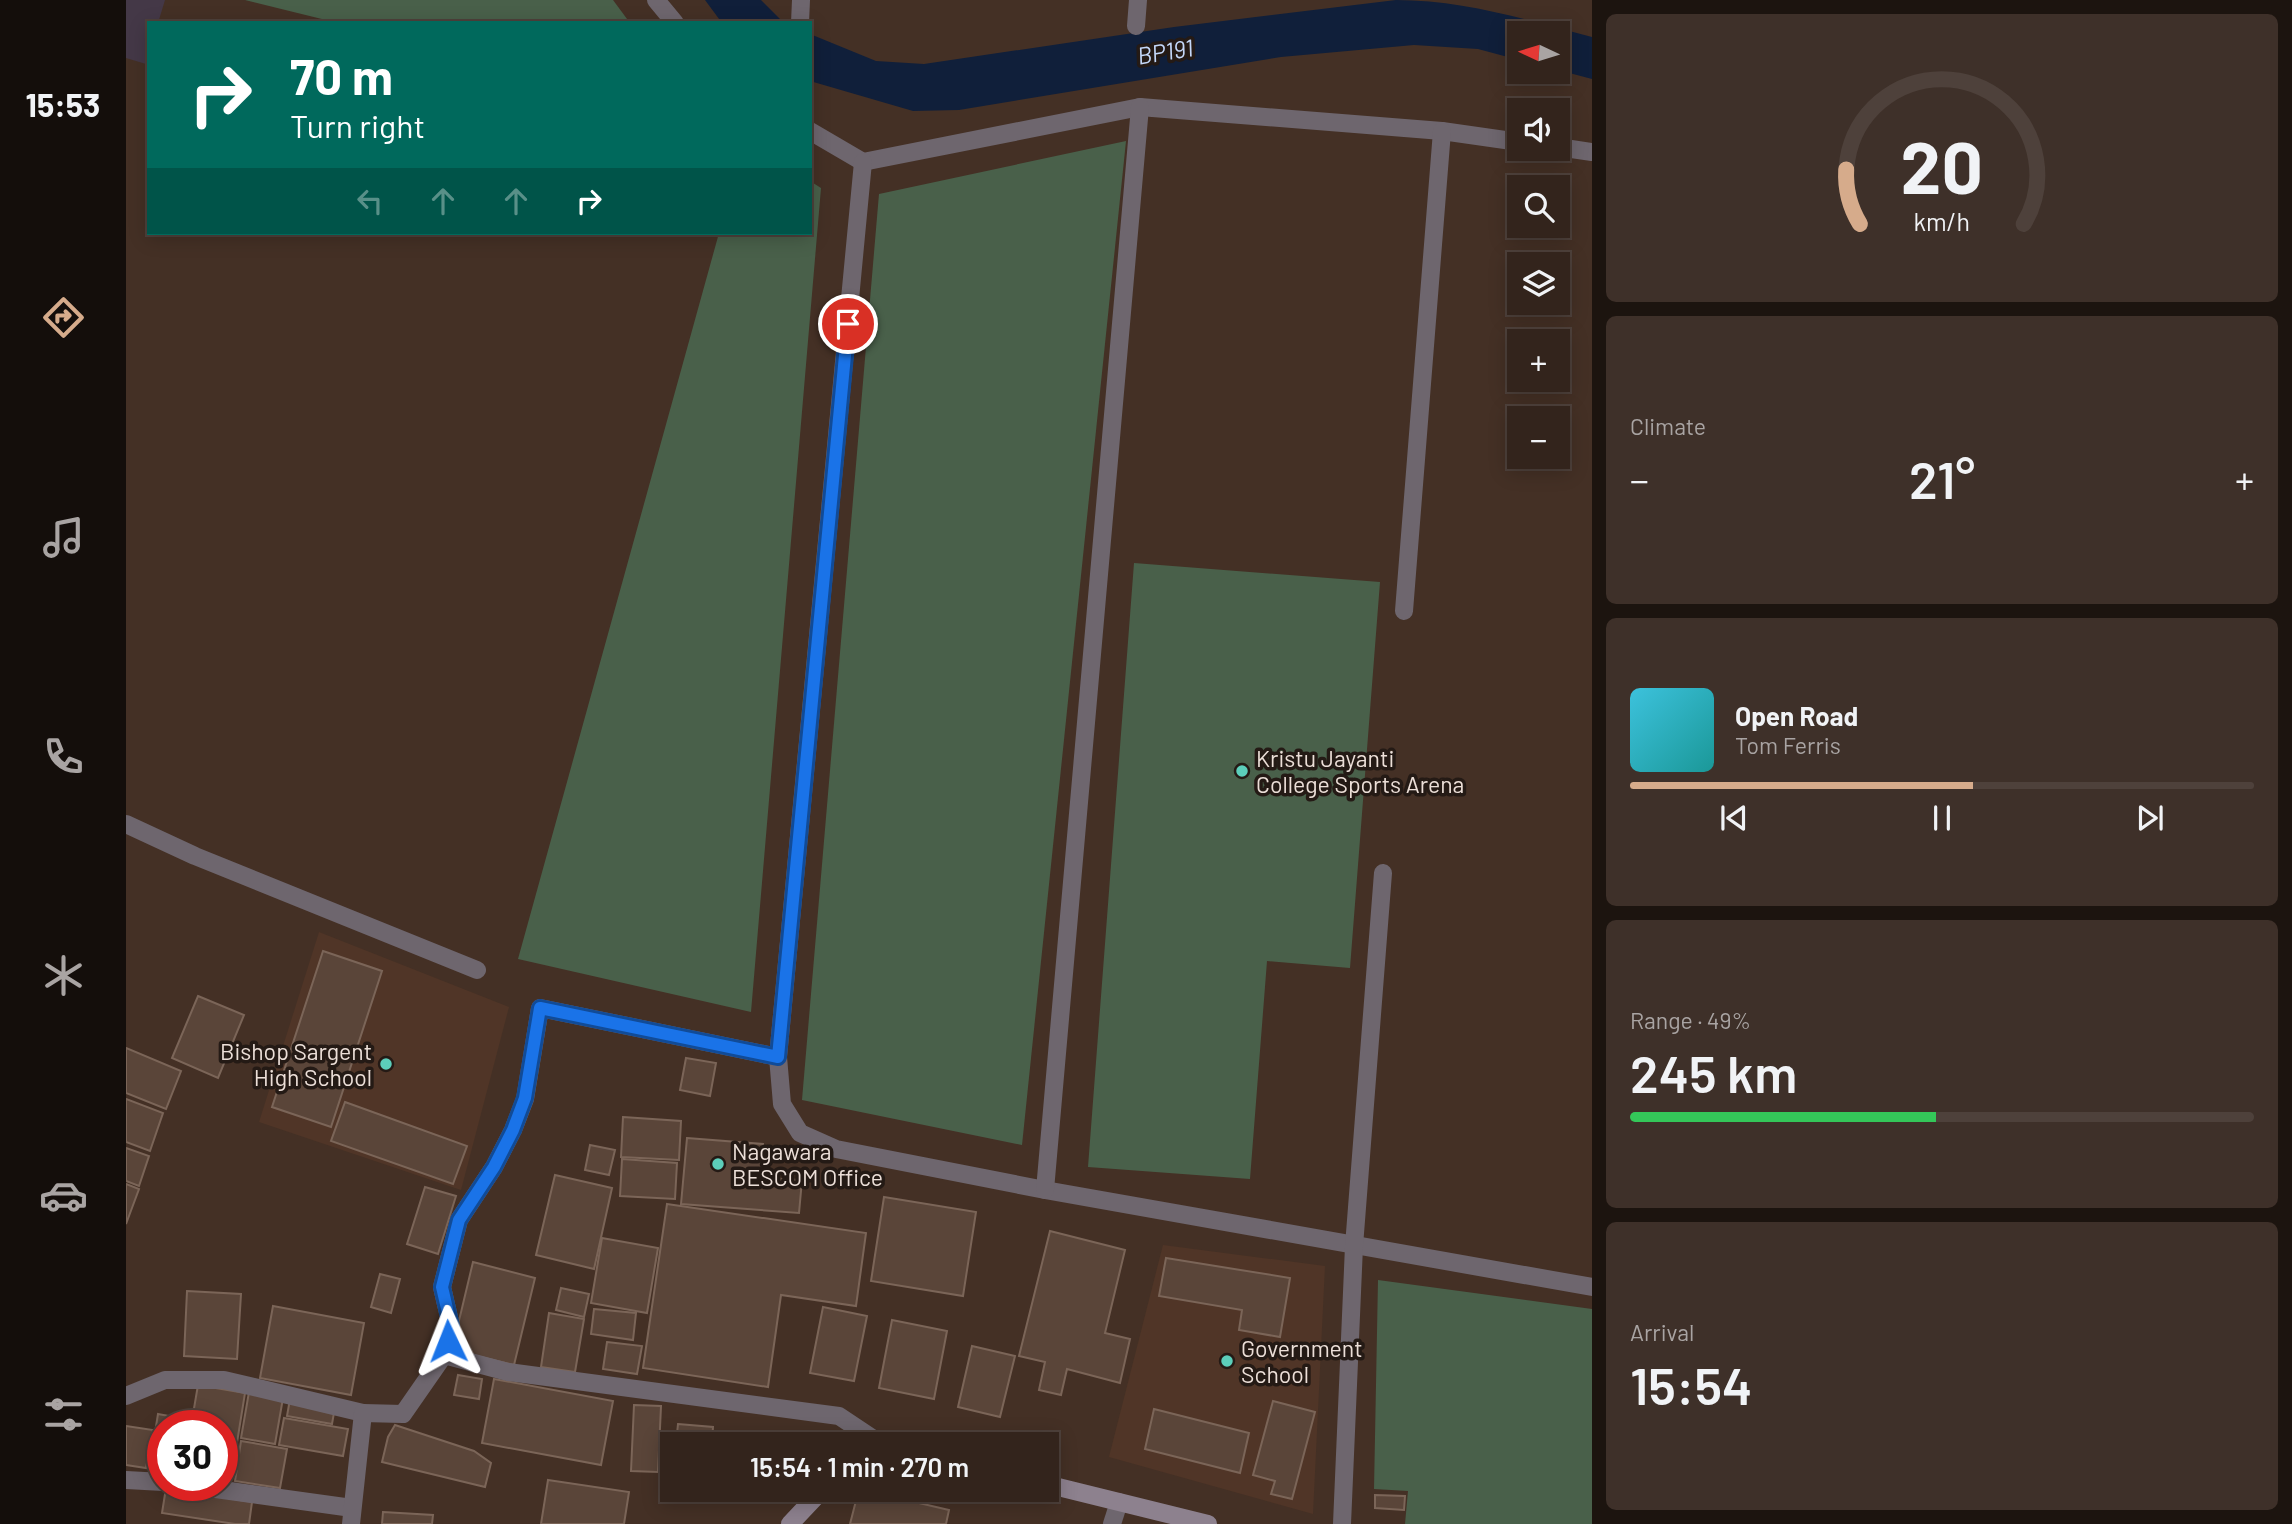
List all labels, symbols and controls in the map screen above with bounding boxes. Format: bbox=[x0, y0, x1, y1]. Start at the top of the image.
north arrow bbox=[1507, 21, 1570, 84]
map controls bbox=[1507, 21, 1570, 469]
water label: BP191 bbox=[1135, 32, 1195, 70]
text: 70 m bbox=[290, 46, 393, 105]
icon: right bbox=[175, 49, 266, 140]
text: 15:53 bbox=[26, 85, 100, 123]
button: sound bbox=[1507, 98, 1570, 161]
text: Turn right bbox=[290, 106, 425, 144]
text: 20 bbox=[1901, 121, 1983, 209]
button: search bbox=[1507, 175, 1570, 238]
icon: left bbox=[351, 182, 389, 220]
icon: ahead bbox=[424, 182, 462, 220]
icon: ahead bbox=[497, 182, 535, 220]
icon: right bbox=[570, 182, 608, 220]
text: km/h bbox=[1914, 206, 1970, 236]
button: layers bbox=[1507, 252, 1570, 315]
icon: directions bbox=[39, 293, 88, 342]
pin bbox=[818, 294, 878, 354]
icon: arrive bbox=[829, 305, 867, 343]
button: + bbox=[1507, 329, 1570, 392]
button: − bbox=[1507, 406, 1570, 469]
text: Climate bbox=[1630, 412, 1706, 440]
text: 21° bbox=[1909, 447, 1975, 509]
text: − bbox=[1630, 456, 1649, 502]
text: + bbox=[2235, 456, 2254, 502]
icon: music bbox=[39, 513, 88, 562]
text: Open Road bbox=[1735, 700, 1858, 731]
text: Tom Ferris bbox=[1735, 731, 1841, 759]
icon: phone bbox=[39, 732, 88, 781]
place label: Kristu Jayanti College Sports Arena bbox=[1256, 744, 1464, 798]
marker: Kristu Jayanti College Sports Arena bbox=[1234, 763, 1250, 779]
icon: previous bbox=[1715, 799, 1753, 837]
icon: pause bbox=[1923, 799, 1961, 837]
icon: next bbox=[2131, 799, 2169, 837]
icon: climate bbox=[39, 951, 88, 1000]
text: Range · 49% bbox=[1630, 1006, 1751, 1034]
place label: Bishop Sargent High School bbox=[220, 1037, 372, 1091]
text: 245 km bbox=[1630, 1041, 1797, 1103]
marker: Bishop Sargent High School bbox=[378, 1056, 394, 1072]
place label: Nagawara BESCOM Office bbox=[732, 1137, 883, 1191]
marker: Nagawara BESCOM Office bbox=[710, 1156, 726, 1172]
icon: car bbox=[39, 1171, 88, 1220]
position arrow bbox=[411, 1304, 485, 1378]
text: Arrival bbox=[1630, 1318, 1694, 1346]
place label: Government School bbox=[1241, 1334, 1363, 1388]
marker: Government School bbox=[1219, 1353, 1235, 1369]
text: 15:54 bbox=[1630, 1353, 1752, 1415]
icon: filters bbox=[39, 1390, 88, 1439]
speed limit sign: 30 bbox=[147, 1410, 238, 1501]
text: 15:54 · 1 min · 270 m bbox=[750, 1451, 969, 1482]

